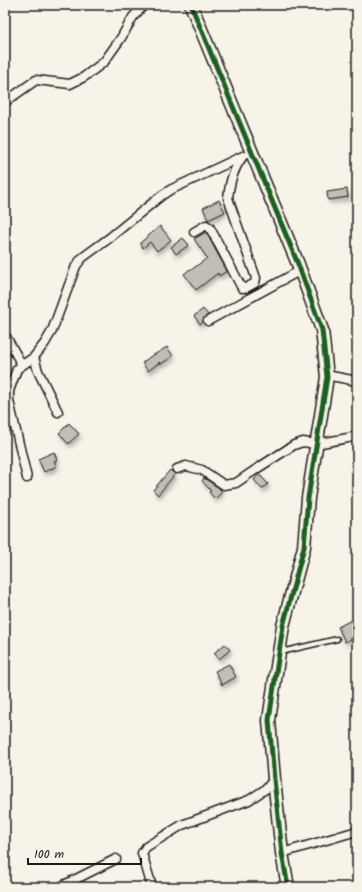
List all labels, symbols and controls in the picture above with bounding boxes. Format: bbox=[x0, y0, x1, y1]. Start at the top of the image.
scale bar bbox=[28, 840, 141, 866]
text: 100 m bbox=[34, 845, 65, 864]

